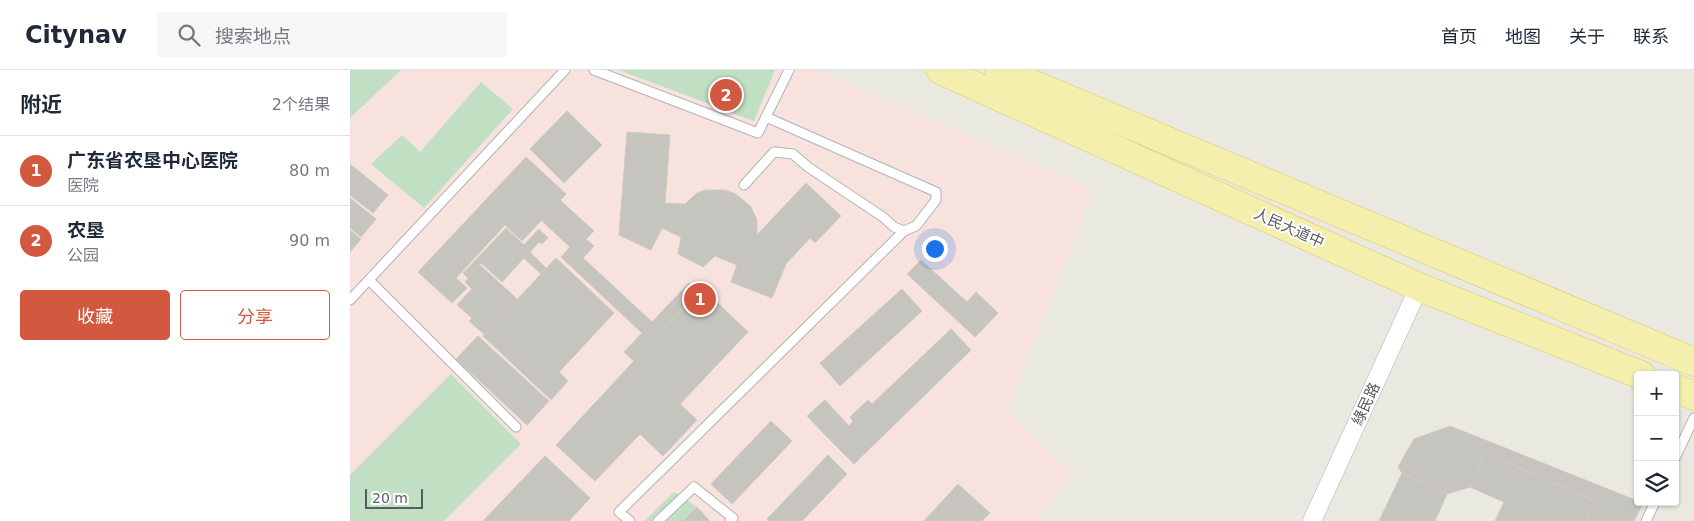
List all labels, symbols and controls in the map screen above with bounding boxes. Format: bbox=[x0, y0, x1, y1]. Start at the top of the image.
search box bbox=[157, 12, 507, 57]
text: Citynav bbox=[25, 21, 127, 49]
icon: search bbox=[175, 21, 203, 49]
text: 搜索地点 bbox=[215, 25, 291, 47]
text: 首页 bbox=[1441, 26, 1477, 47]
text: 地图 bbox=[1505, 26, 1541, 47]
text: 关于 bbox=[1569, 26, 1605, 47]
text: 联系 bbox=[1633, 26, 1669, 47]
pin: 2 bbox=[710, 76, 742, 114]
text: 附近 bbox=[20, 93, 62, 117]
text: 2个结果 bbox=[272, 95, 330, 114]
text: 广东省农垦中心医院 bbox=[67, 149, 238, 171]
text: 1 bbox=[30, 161, 42, 180]
text: 80 m bbox=[289, 161, 330, 180]
text: 医院 bbox=[67, 176, 99, 195]
street label: 人民大道中 bbox=[1251, 205, 1327, 251]
text: 农垦 bbox=[67, 219, 105, 241]
text: 2 bbox=[30, 231, 42, 250]
text: 90 m bbox=[289, 231, 330, 250]
your location bbox=[922, 236, 948, 262]
text: 公园 bbox=[67, 246, 99, 265]
pin: 1 bbox=[684, 280, 716, 318]
button: 收藏 bbox=[20, 290, 170, 340]
button: 分享 bbox=[180, 290, 330, 340]
map controls bbox=[1634, 371, 1679, 506]
button: + bbox=[1634, 371, 1679, 416]
street label: 綠民路 bbox=[1348, 380, 1384, 428]
button: − bbox=[1634, 416, 1679, 461]
button: layers bbox=[1634, 461, 1679, 506]
scale bar bbox=[365, 486, 422, 509]
text: 20 m bbox=[372, 490, 408, 506]

